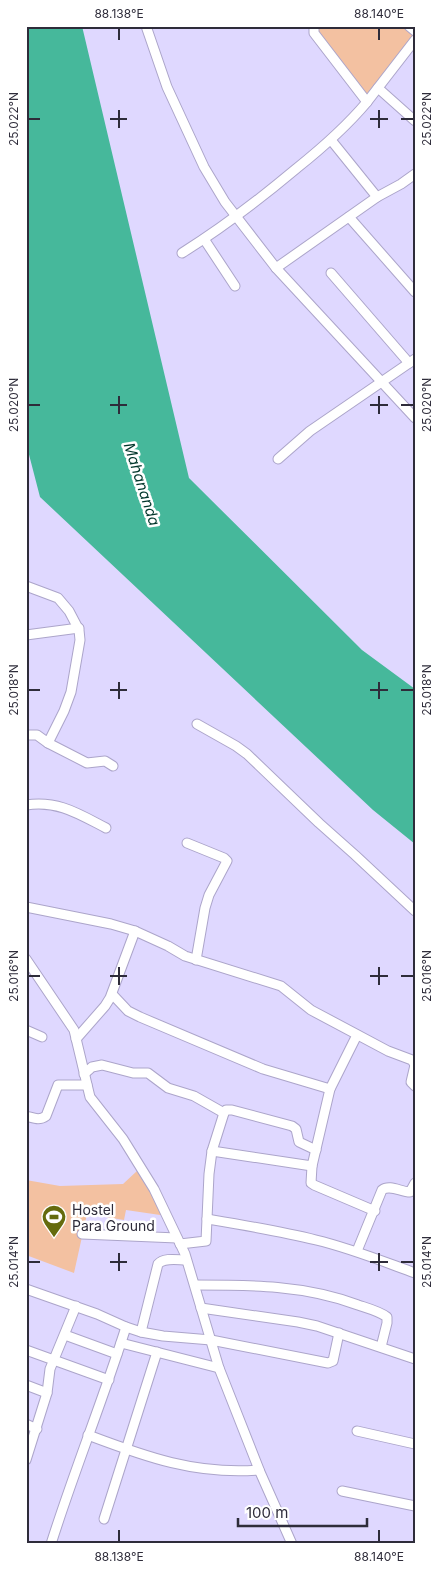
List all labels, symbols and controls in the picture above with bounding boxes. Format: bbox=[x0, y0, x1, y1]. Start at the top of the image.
text: 88.138°E bbox=[94, 6, 144, 21]
text: 88.140°E bbox=[354, 6, 404, 21]
text: 25.022°N bbox=[6, 92, 21, 146]
text: 25.022°N bbox=[419, 92, 434, 146]
text: 25.020°N bbox=[6, 378, 21, 432]
text: 25.020°N bbox=[419, 378, 434, 432]
water label: Mahananda bbox=[120, 440, 164, 528]
text: 25.018°N bbox=[6, 664, 21, 716]
text: 25.018°N bbox=[419, 664, 434, 716]
text: 25.016°N bbox=[6, 950, 21, 1002]
text: 25.016°N bbox=[419, 950, 434, 1002]
place label: Hostel Para Ground bbox=[72, 1201, 155, 1234]
sports icon: Hostel Para Ground bbox=[41, 1204, 67, 1238]
text: 25.014°N bbox=[6, 1236, 21, 1288]
text: 25.014°N bbox=[419, 1236, 434, 1288]
scale bar bbox=[238, 1495, 367, 1527]
text: 100 m bbox=[246, 1503, 288, 1522]
text: 88.138°E bbox=[94, 1549, 144, 1564]
text: 88.140°E bbox=[354, 1549, 404, 1564]

